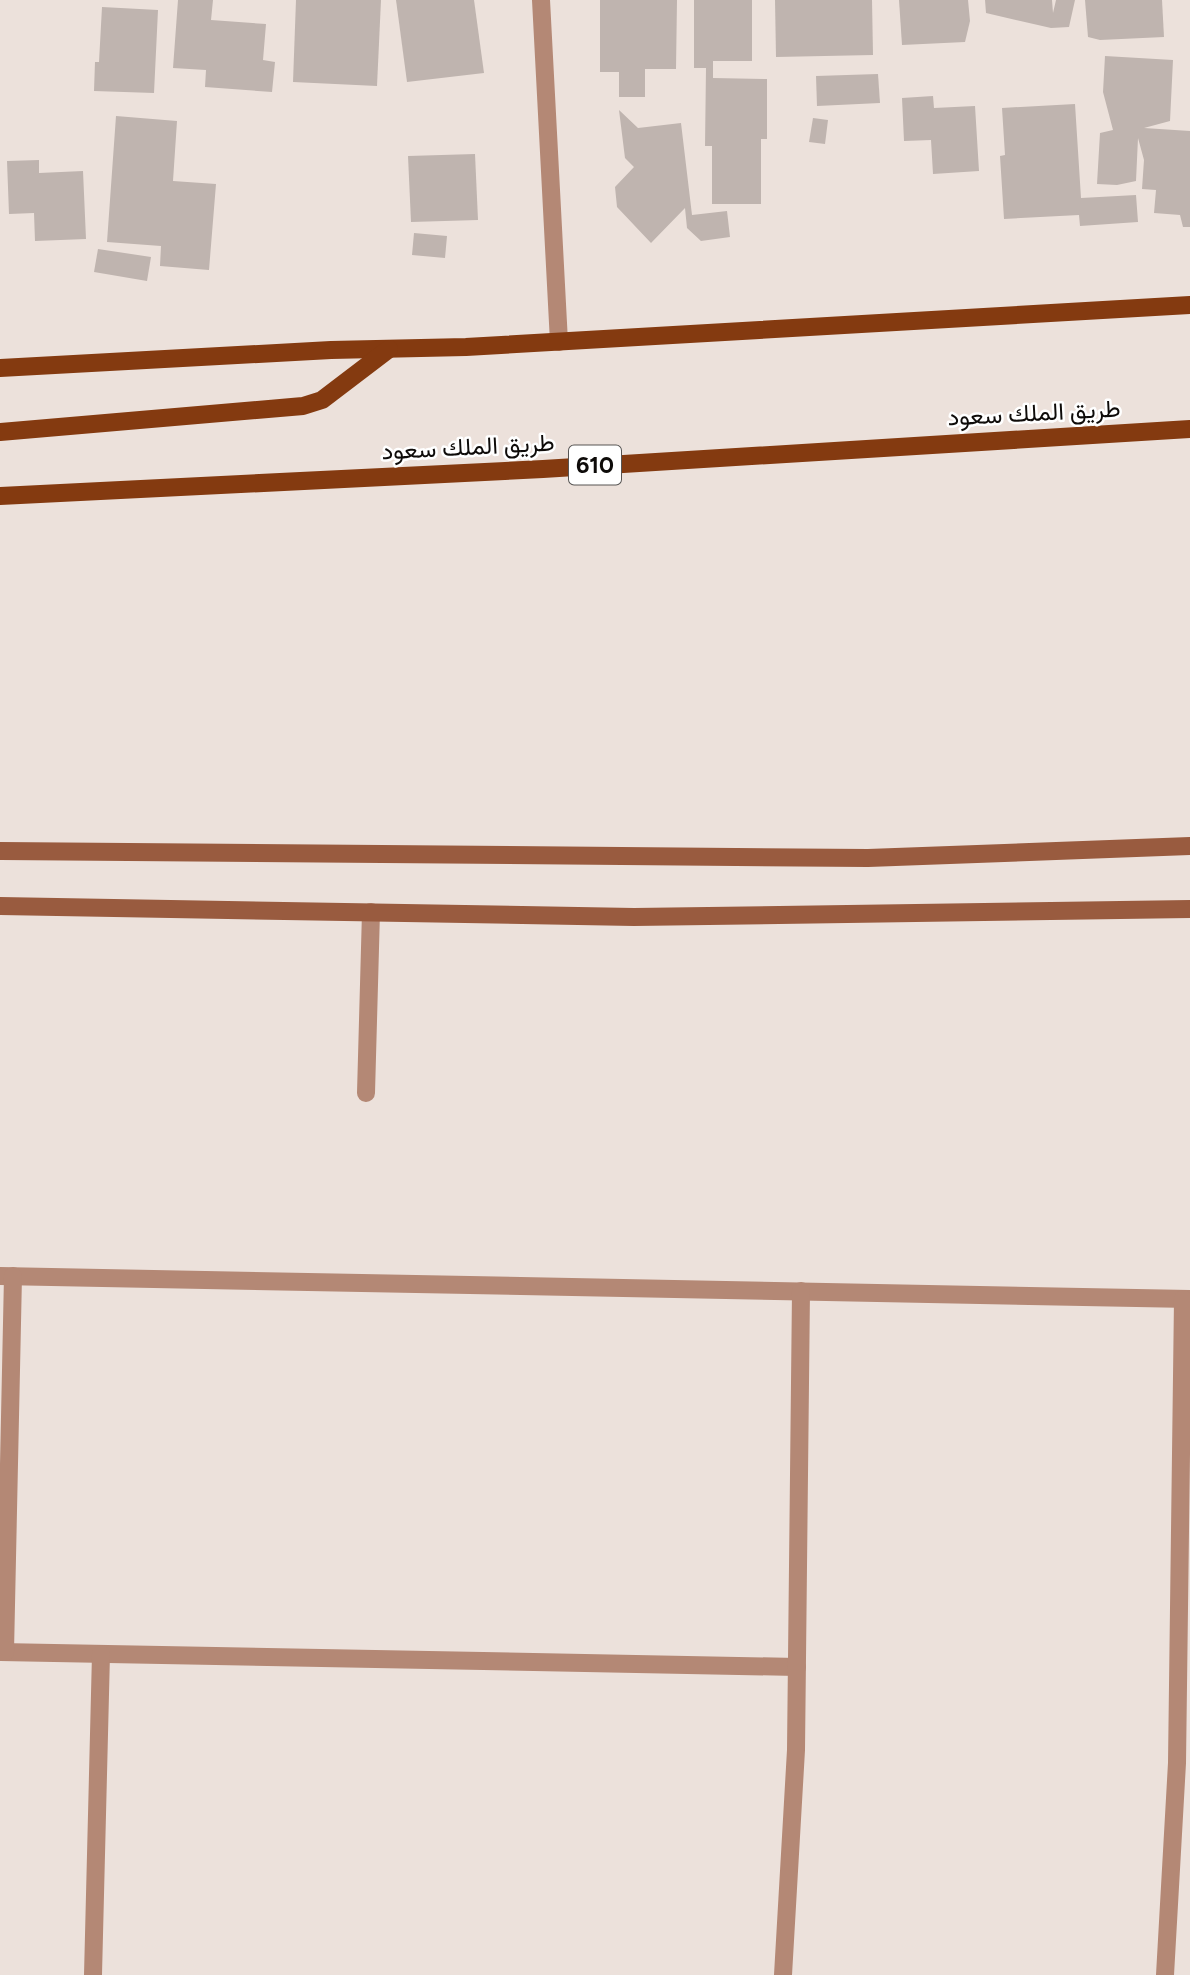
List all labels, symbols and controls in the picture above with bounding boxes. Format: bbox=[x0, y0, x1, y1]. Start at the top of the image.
street label: طريق الملك سعود bbox=[947, 393, 1121, 433]
street label: طريق الملك سعود bbox=[381, 427, 555, 467]
road number: 610 bbox=[569, 446, 621, 485]

